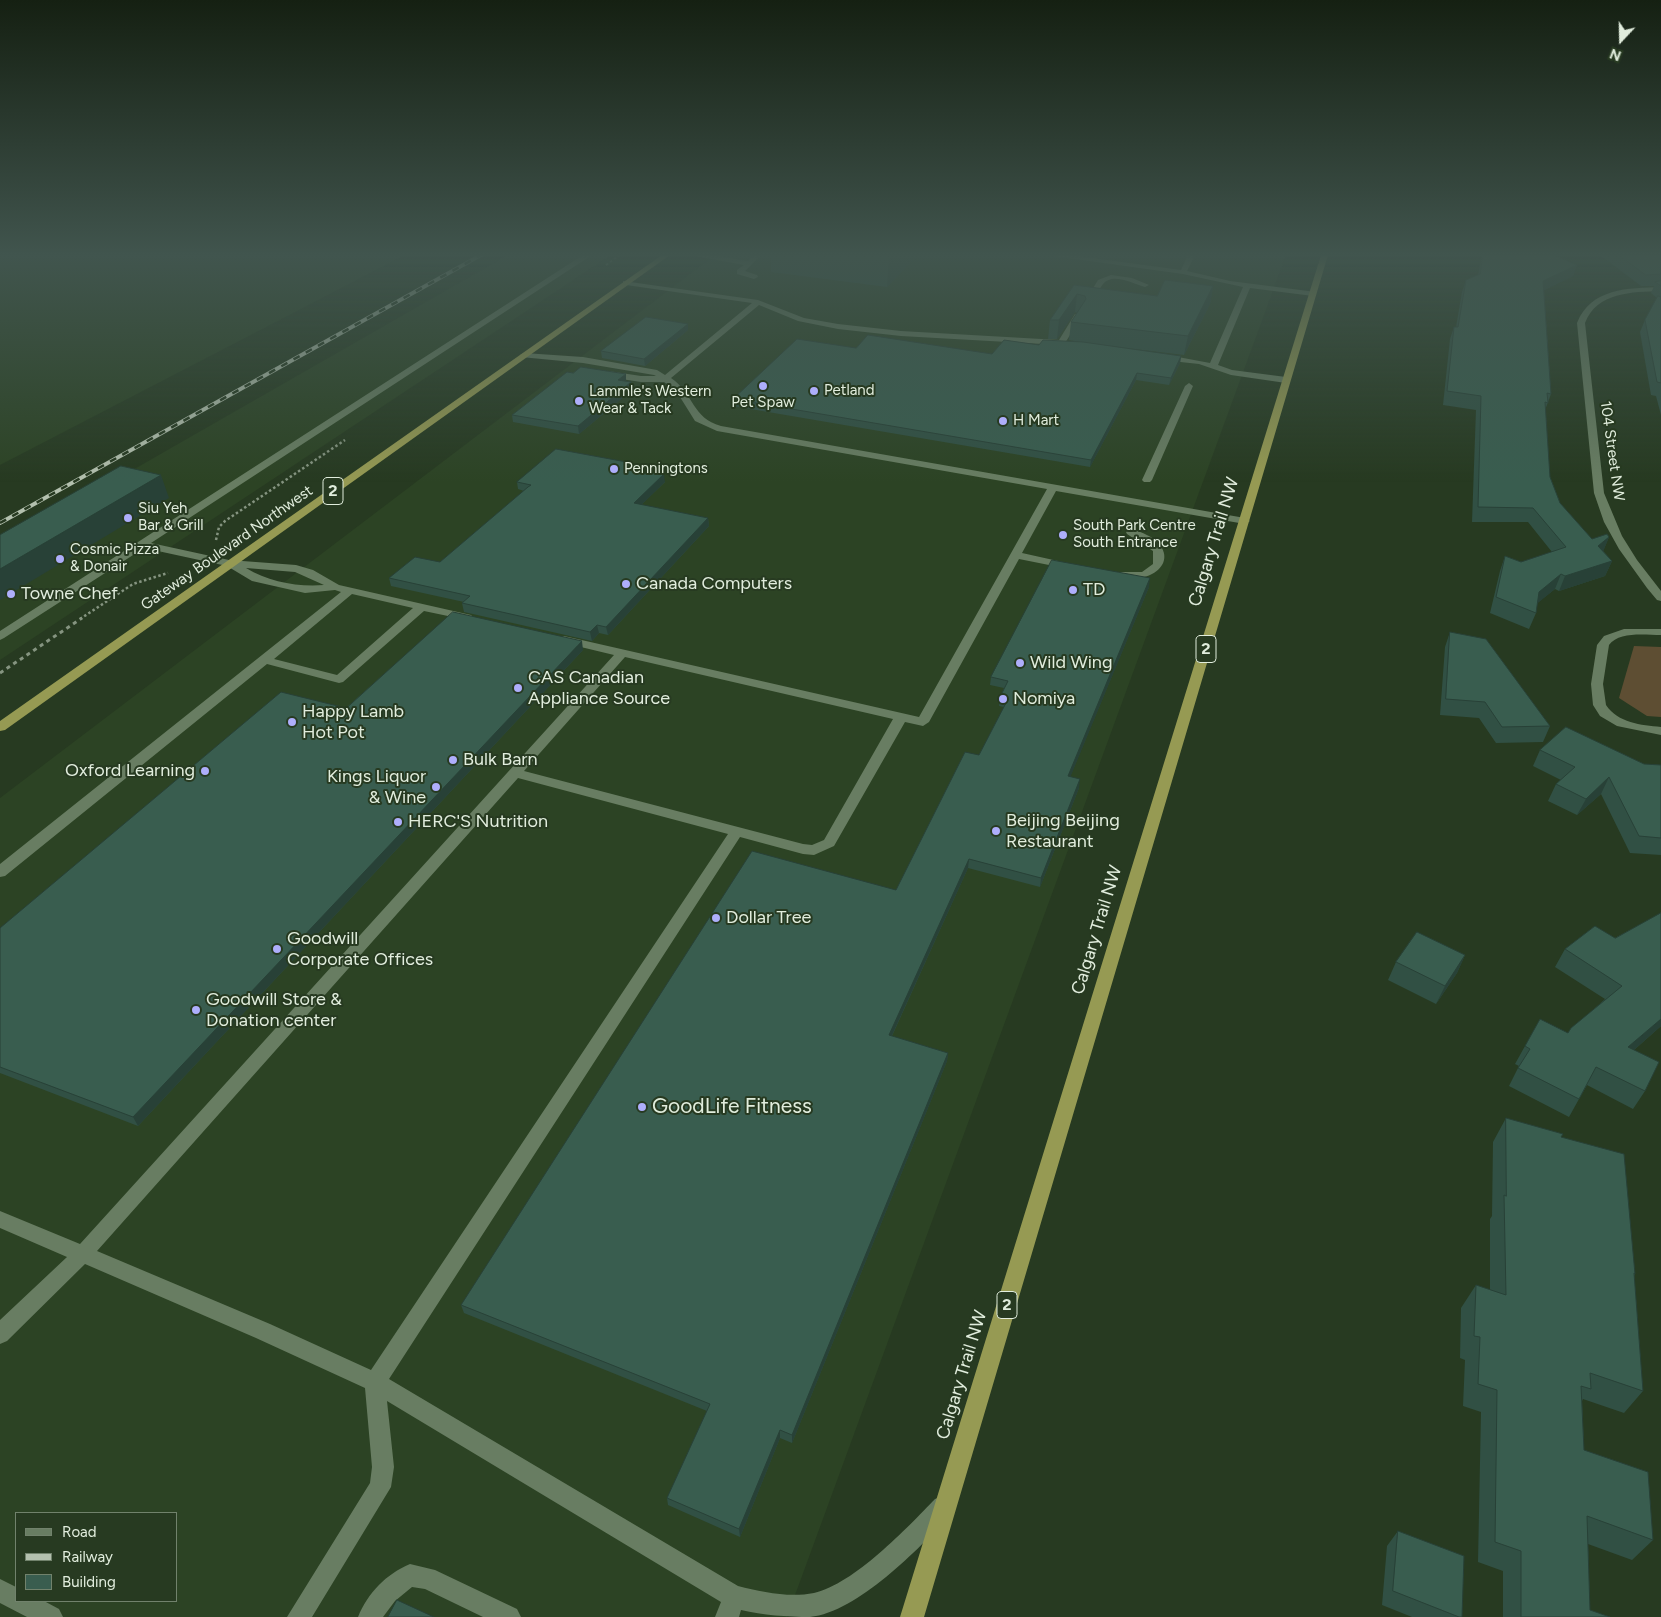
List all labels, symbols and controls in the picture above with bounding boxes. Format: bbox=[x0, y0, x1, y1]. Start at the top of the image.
north arrow bbox=[1596, 15, 1646, 65]
text: N bbox=[1607, 45, 1624, 64]
marker: Pet Spaw bbox=[757, 380, 769, 392]
place label: Petland bbox=[824, 382, 875, 400]
place label: Lammle's Western Wear & Tack bbox=[589, 383, 711, 418]
marker: Petland bbox=[808, 385, 820, 397]
place label: Pet Spaw bbox=[731, 394, 795, 412]
marker: Lammle's Western Wear & Tack bbox=[573, 395, 585, 407]
street label: 104 Street NW bbox=[1596, 400, 1628, 502]
place label: H Mart bbox=[1013, 412, 1059, 430]
marker: H Mart bbox=[997, 415, 1009, 427]
place label: Penningtons bbox=[624, 460, 708, 478]
marker: Penningtons bbox=[608, 463, 620, 475]
street label: Calgary Trail NW bbox=[1184, 475, 1244, 609]
road number: 2 bbox=[323, 478, 343, 504]
street label: Gateway Boulevard Northwest bbox=[138, 482, 316, 614]
place label: Siu Yeh Bar & Grill bbox=[138, 500, 204, 535]
marker: Siu Yeh Bar & Grill bbox=[122, 512, 134, 524]
place label: South Park Centre South Entrance bbox=[1073, 517, 1196, 552]
marker: South Park Centre South Entrance bbox=[1057, 529, 1069, 541]
place label: Cosmic Pizza & Donair bbox=[70, 541, 159, 576]
marker: Cosmic Pizza & Donair bbox=[54, 553, 66, 565]
place label: Canada Computers bbox=[636, 573, 792, 595]
marker: Canada Computers bbox=[620, 578, 632, 590]
place label: TD bbox=[1083, 579, 1105, 601]
place label: Towne Chef bbox=[21, 583, 118, 605]
marker: TD bbox=[1067, 584, 1079, 596]
marker: Towne Chef bbox=[5, 588, 17, 600]
road number: 2 bbox=[1196, 636, 1216, 662]
place label: Wild Wing bbox=[1030, 652, 1112, 674]
marker: Wild Wing bbox=[1014, 657, 1026, 669]
place label: CAS Canadian Appliance Source bbox=[528, 667, 670, 710]
marker: CAS Canadian Appliance Source bbox=[512, 682, 524, 694]
place label: Nomiya bbox=[1013, 688, 1075, 710]
marker: Nomiya bbox=[997, 693, 1009, 705]
place label: Happy Lamb Hot Pot bbox=[302, 701, 404, 744]
marker: Happy Lamb Hot Pot bbox=[286, 716, 298, 728]
place label: Bulk Barn bbox=[463, 749, 537, 771]
marker: Bulk Barn bbox=[447, 754, 459, 766]
place label: Oxford Learning bbox=[65, 760, 195, 782]
marker: Oxford Learning bbox=[199, 765, 211, 777]
place label: Kings Liquor & Wine bbox=[327, 766, 426, 809]
marker: Kings Liquor & Wine bbox=[430, 781, 442, 793]
place label: Beijing Beijing Restaurant bbox=[1006, 810, 1120, 852]
place label: HERC'S Nutrition bbox=[408, 811, 548, 833]
marker: HERC'S Nutrition bbox=[392, 816, 404, 828]
marker: Beijing Beijing Restaurant bbox=[990, 825, 1002, 837]
street label: Calgary Trail NW bbox=[1067, 863, 1127, 997]
place label: Dollar Tree bbox=[726, 907, 811, 929]
marker: Dollar Tree bbox=[710, 912, 722, 924]
place label: Goodwill Corporate Offices bbox=[287, 928, 433, 971]
marker: Goodwill Corporate Offices bbox=[271, 943, 283, 955]
place label: Goodwill Store & Donation center bbox=[206, 989, 342, 1032]
marker: Goodwill Store & Donation center bbox=[190, 1004, 202, 1016]
place label: GoodLife Fitness bbox=[652, 1094, 812, 1120]
marker: GoodLife Fitness bbox=[636, 1101, 648, 1113]
road number: 2 bbox=[997, 1292, 1017, 1318]
street label: Calgary Trail NW bbox=[932, 1308, 992, 1442]
legend bbox=[15, 1512, 178, 1602]
text: Road bbox=[62, 1523, 97, 1541]
text: Railway bbox=[62, 1548, 113, 1566]
text: Building bbox=[62, 1573, 116, 1591]

